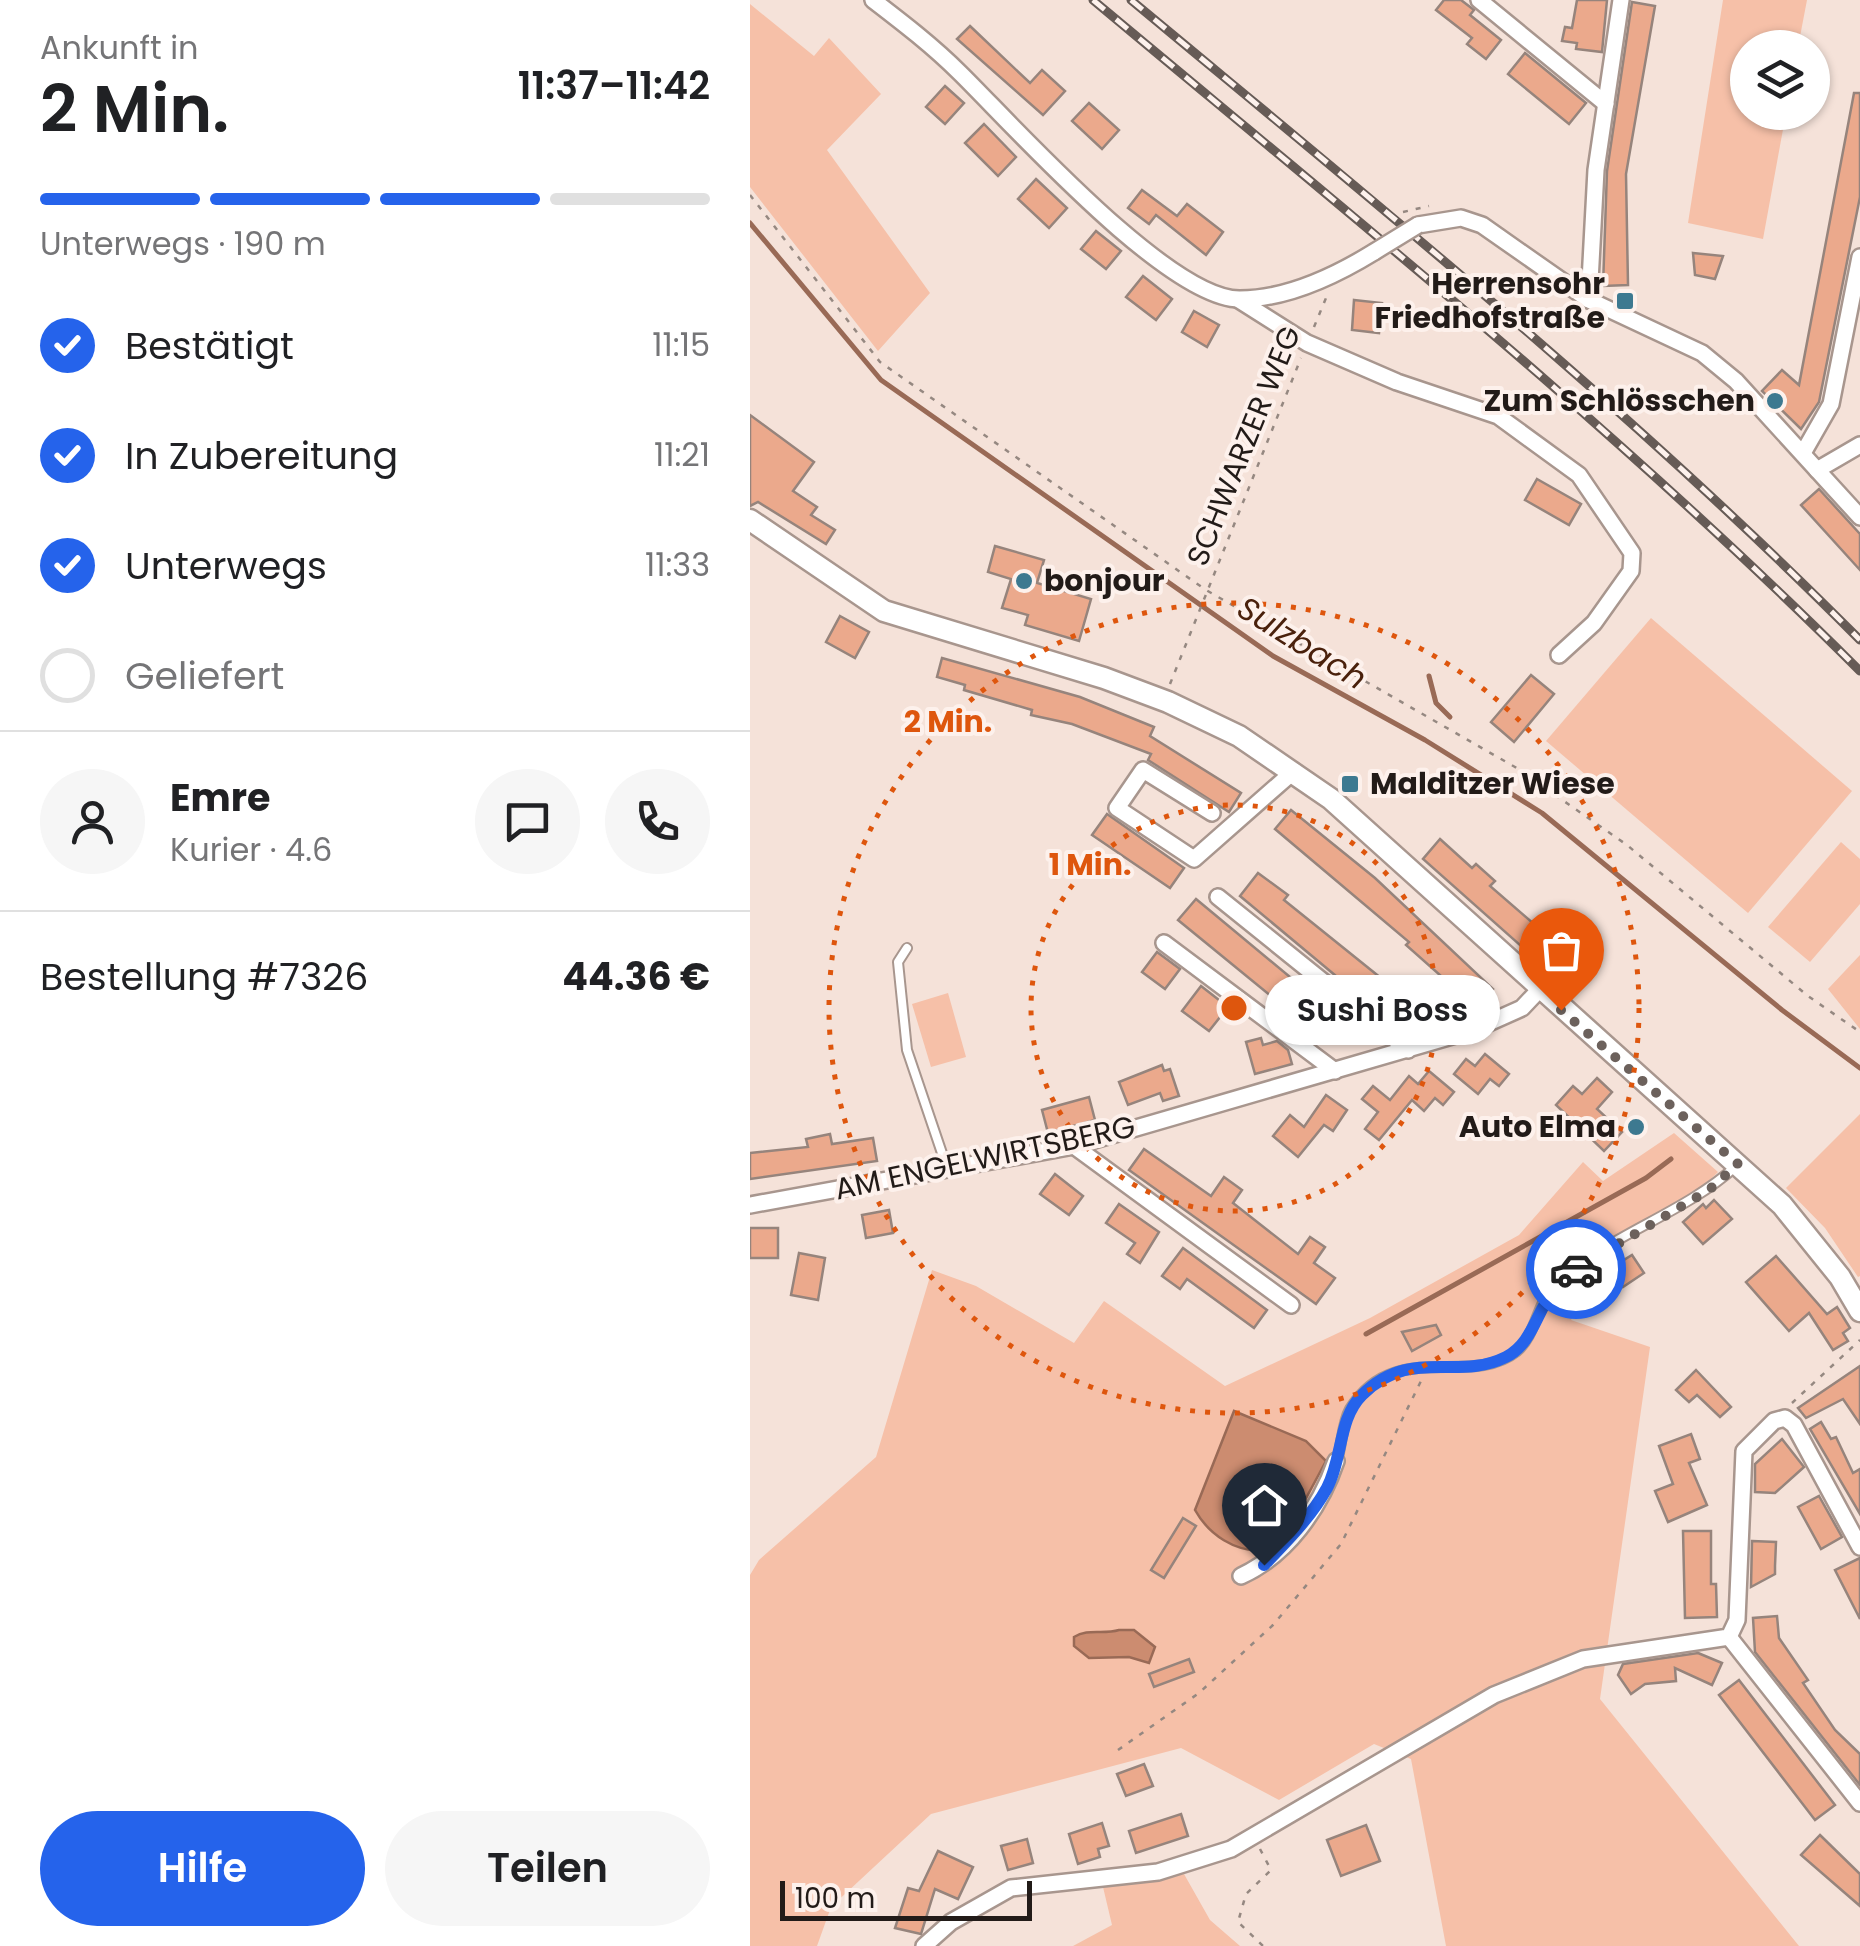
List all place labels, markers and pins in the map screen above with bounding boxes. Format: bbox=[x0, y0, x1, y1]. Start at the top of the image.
place label: Herrensohr Friedhofstraße bbox=[1375, 262, 1605, 339]
marker: Herrensohr Friedhofstraße bbox=[1614, 290, 1636, 312]
place label: Zum Schlösschen bbox=[1483, 379, 1755, 422]
marker: Zum Schlösschen bbox=[1764, 390, 1786, 412]
place label: bonjour bbox=[1044, 559, 1165, 602]
marker: bonjour bbox=[1013, 570, 1035, 592]
place label: Malditzer Wiese bbox=[1370, 762, 1615, 805]
marker: Malditzer Wiese bbox=[1339, 773, 1361, 795]
pin bbox=[1519, 908, 1604, 1011]
callout: Sushi Boss bbox=[1266, 975, 1501, 1045]
centre of rings bbox=[1216, 990, 1252, 1026]
place label: Auto Elma bbox=[1459, 1105, 1616, 1148]
marker: Auto Elma bbox=[1625, 1116, 1647, 1138]
pin bbox=[1222, 1463, 1307, 1566]

